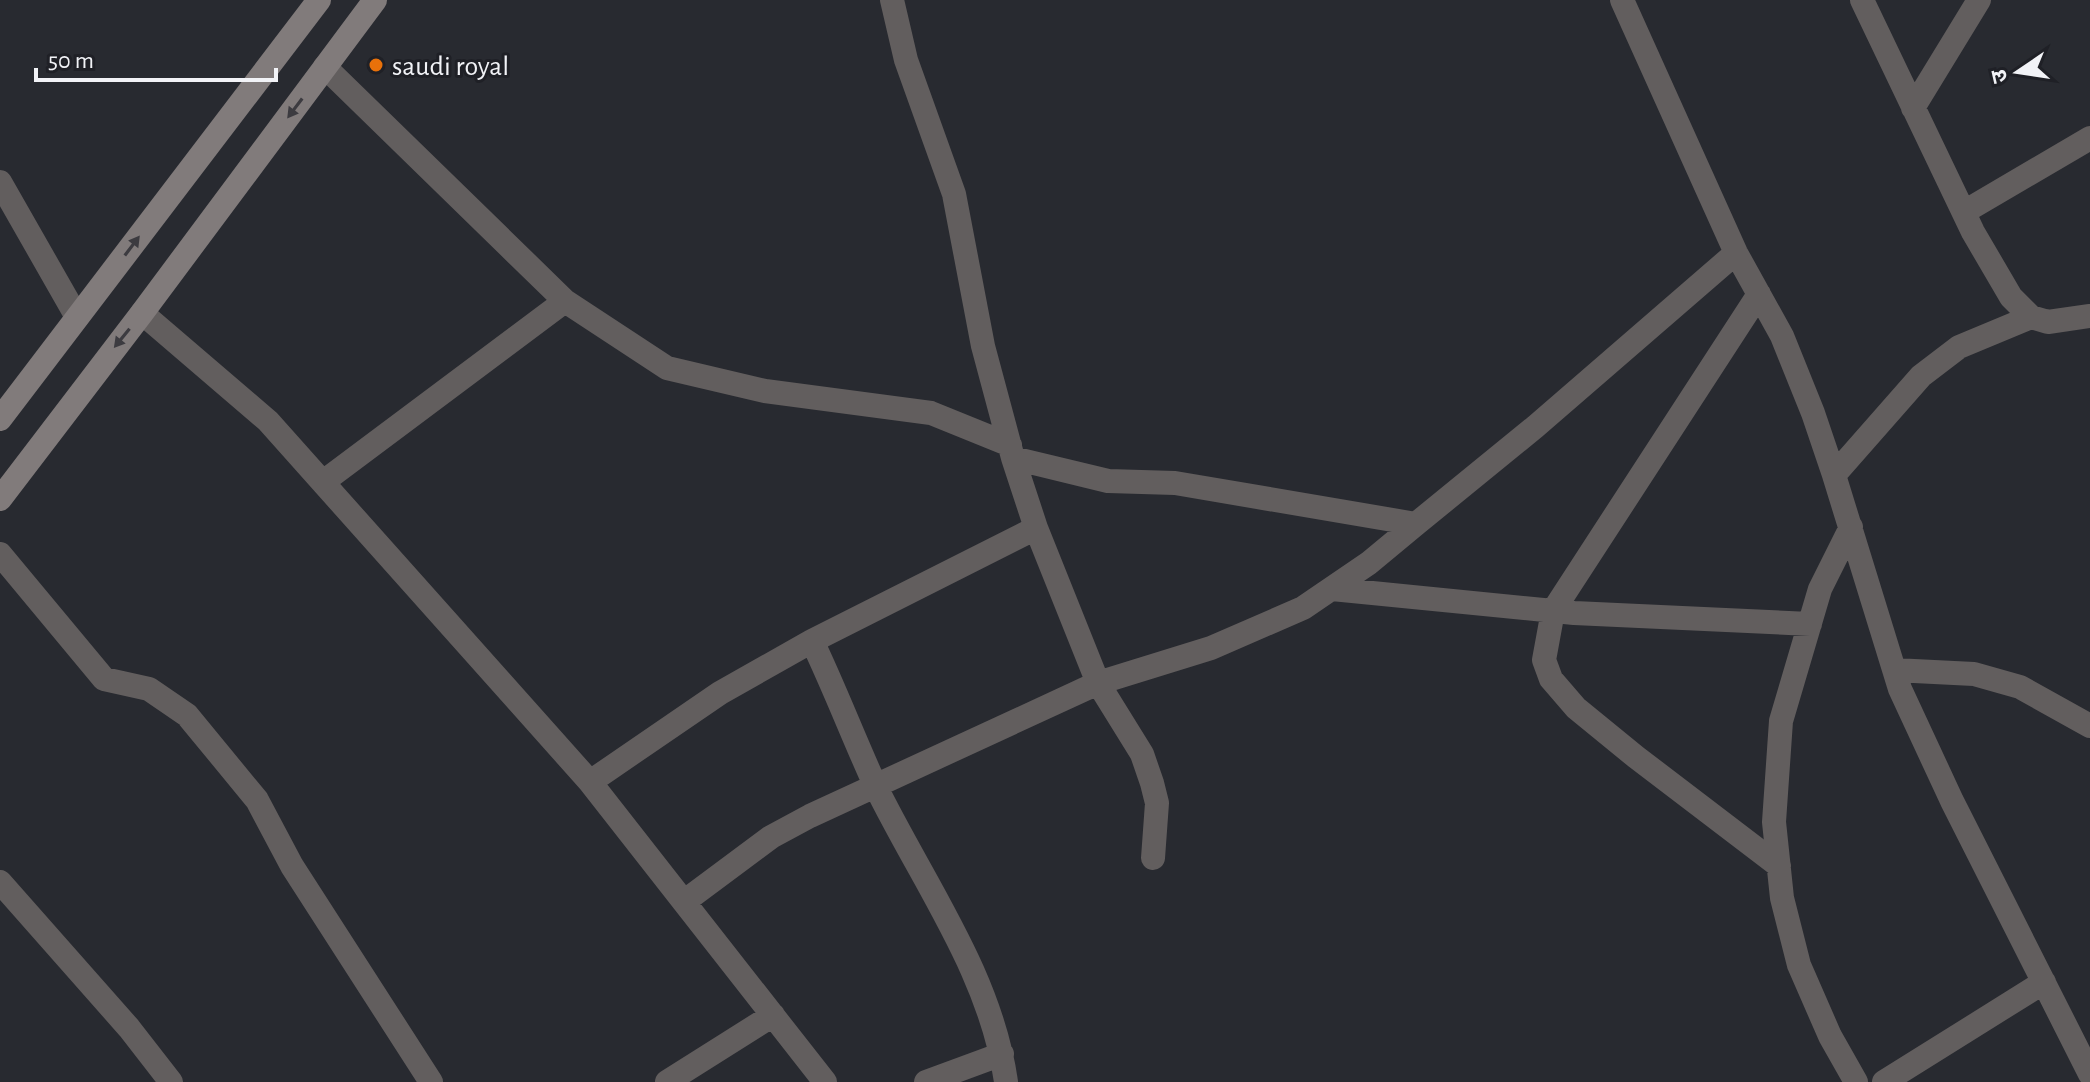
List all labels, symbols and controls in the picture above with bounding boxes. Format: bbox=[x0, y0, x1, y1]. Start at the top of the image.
scale bar bbox=[36, 32, 276, 82]
north arrow bbox=[1978, 32, 2058, 112]
text: 50 m bbox=[48, 49, 94, 73]
place label: saudi royal bbox=[392, 53, 509, 81]
marker: saudi royal bbox=[367, 56, 385, 74]
text: उ bbox=[1987, 66, 2012, 85]
one-way arrow bbox=[288, 97, 303, 118]
one-way arrow bbox=[124, 235, 140, 256]
one-way arrow bbox=[114, 328, 131, 348]

